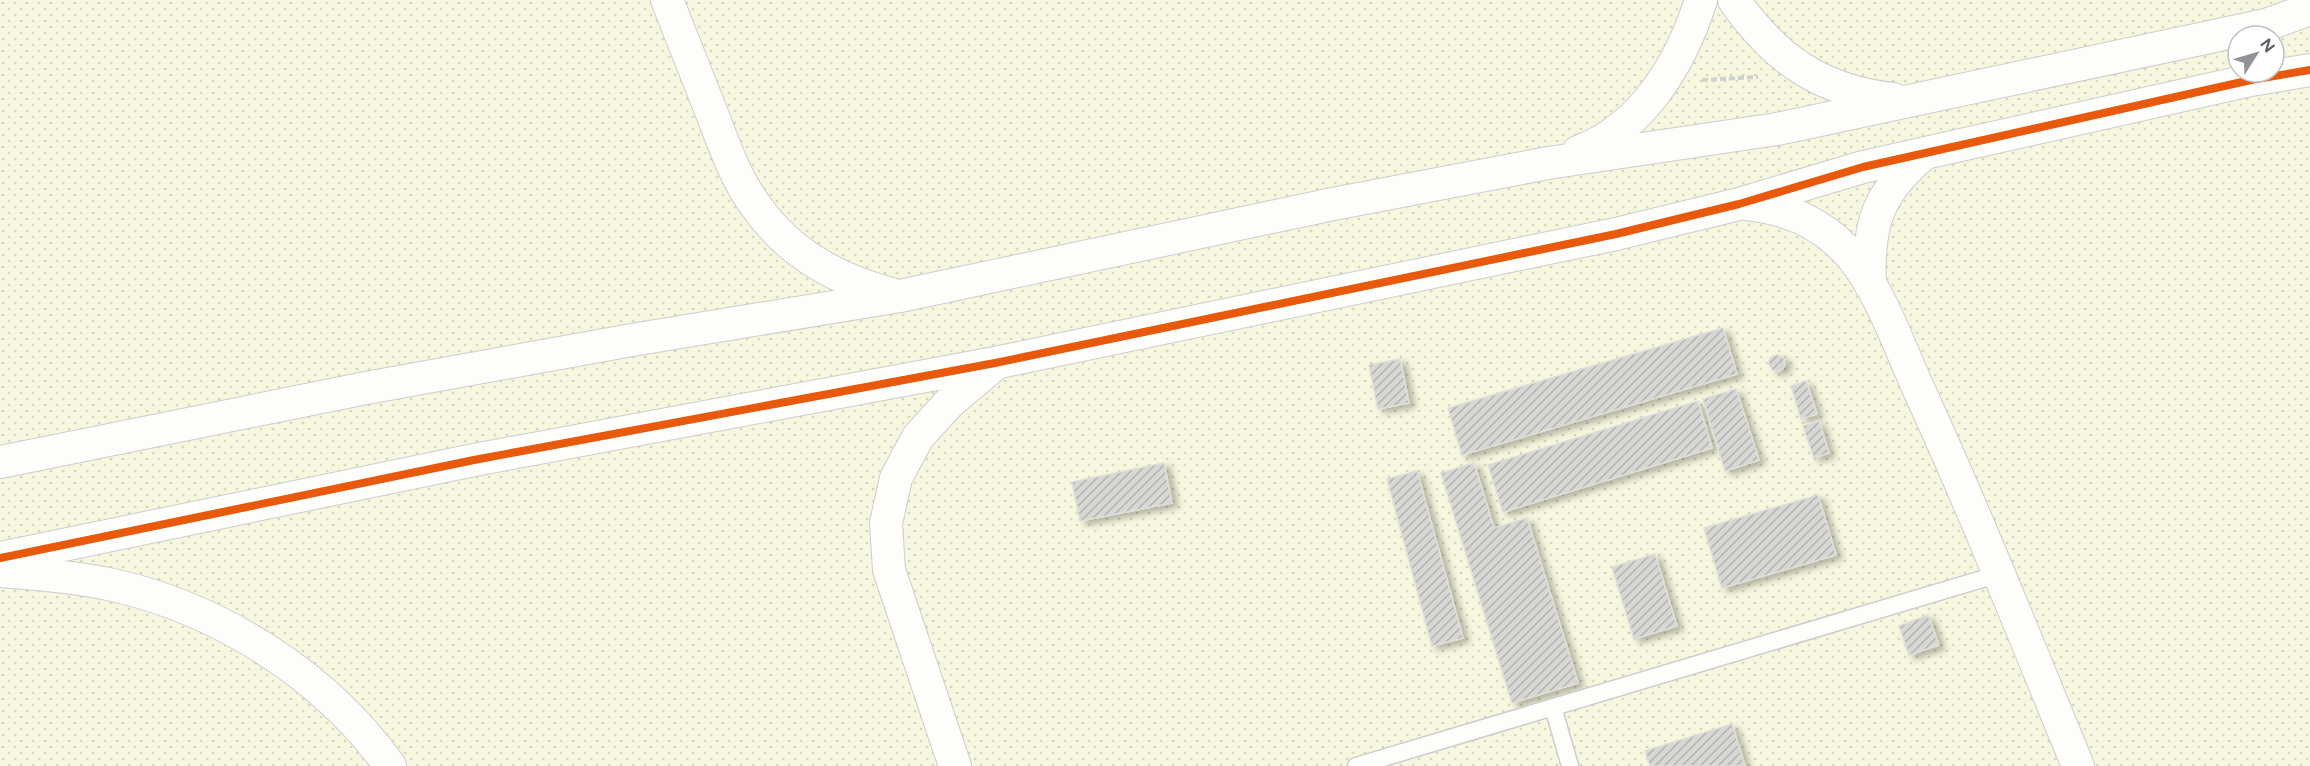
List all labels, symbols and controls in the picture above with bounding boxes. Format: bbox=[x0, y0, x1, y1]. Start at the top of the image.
north arrow bbox=[2226, 24, 2286, 84]
text: N bbox=[2256, 35, 2279, 56]

